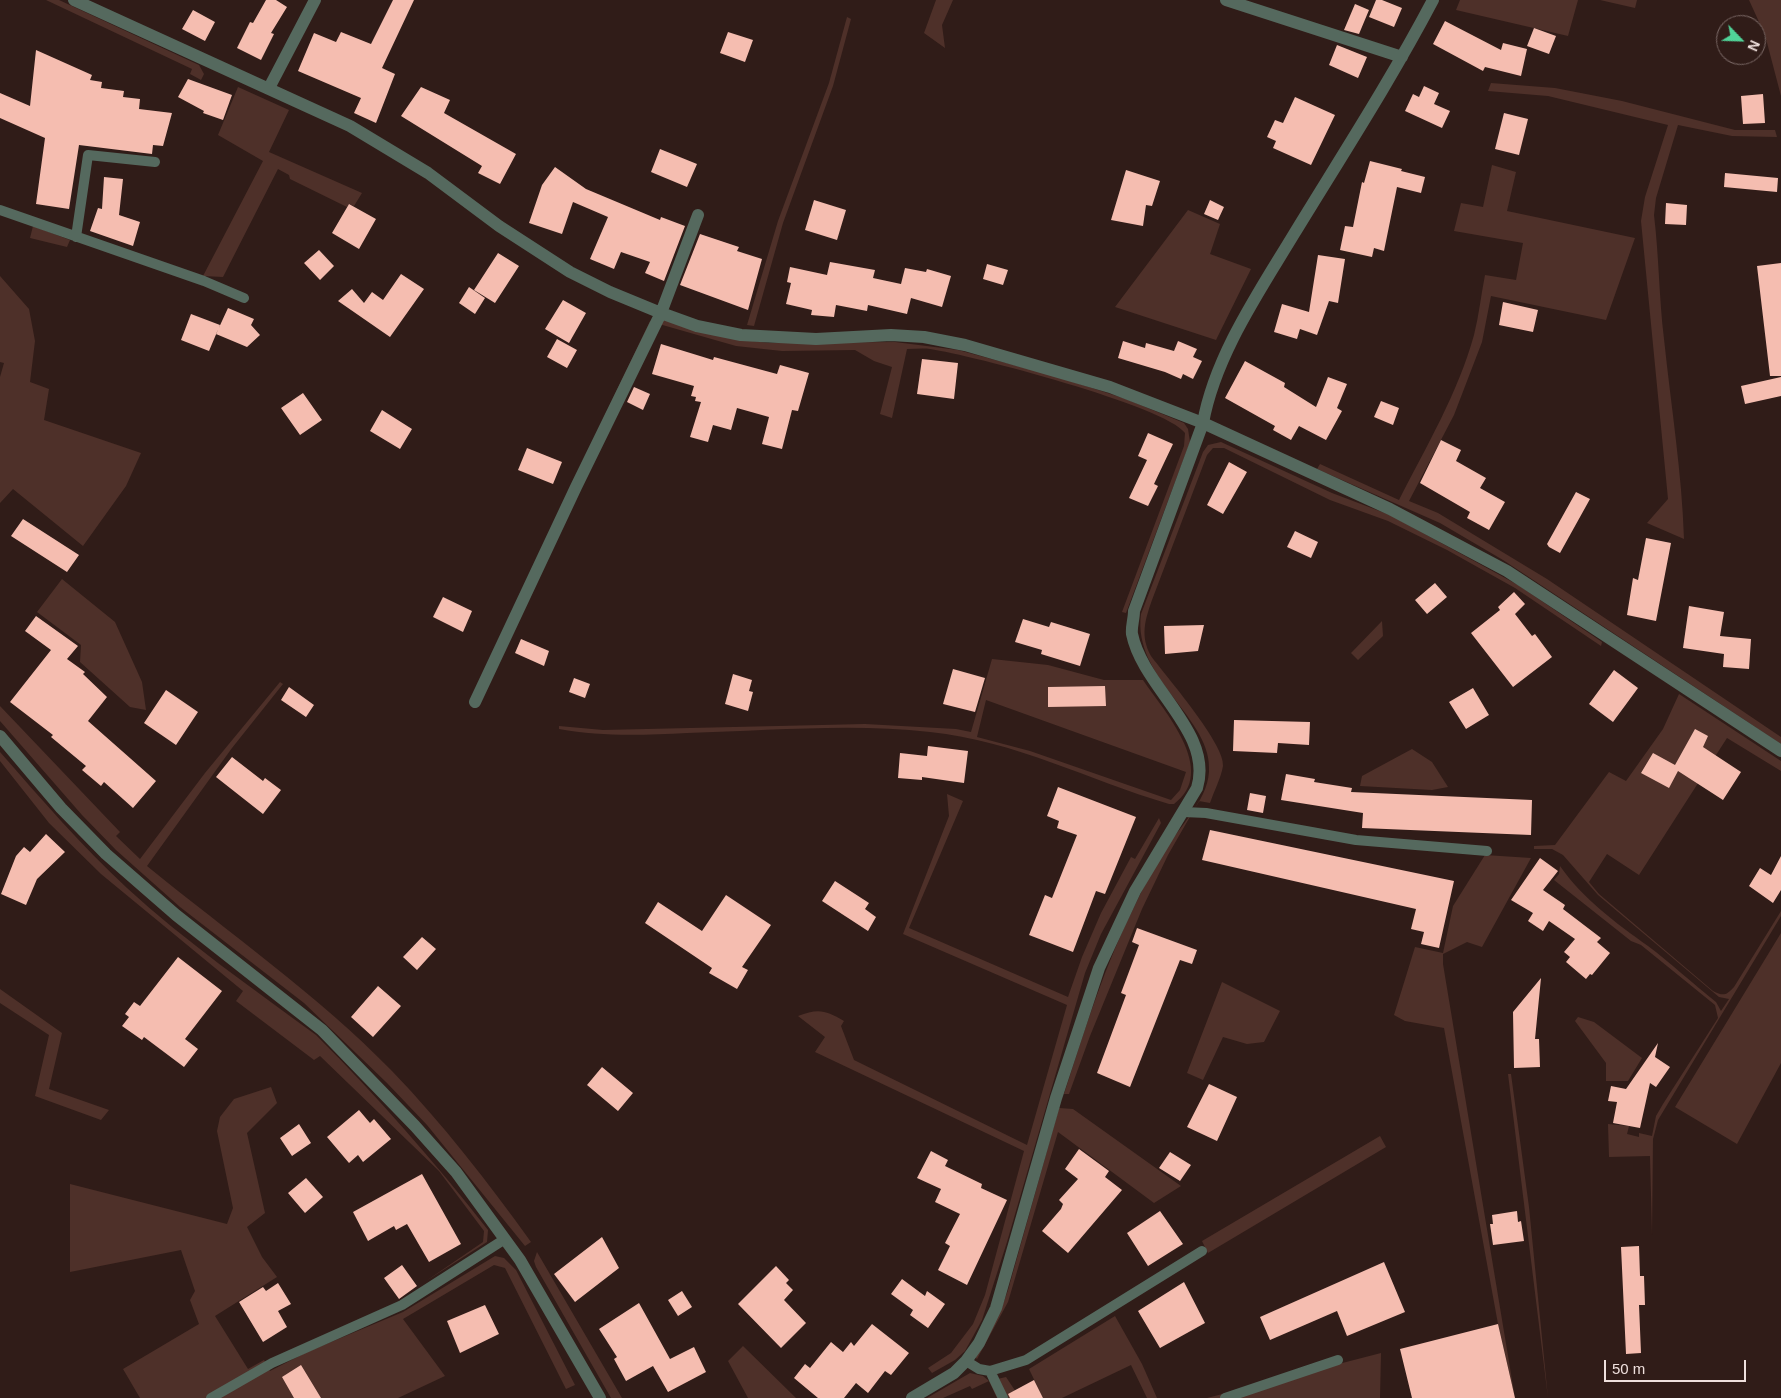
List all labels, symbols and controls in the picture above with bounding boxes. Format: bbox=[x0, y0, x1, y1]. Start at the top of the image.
north arrow bbox=[1716, 15, 1766, 65]
text: N bbox=[1744, 38, 1763, 54]
scale bar bbox=[1606, 1350, 1748, 1382]
text: 50 m bbox=[1612, 1360, 1645, 1377]

